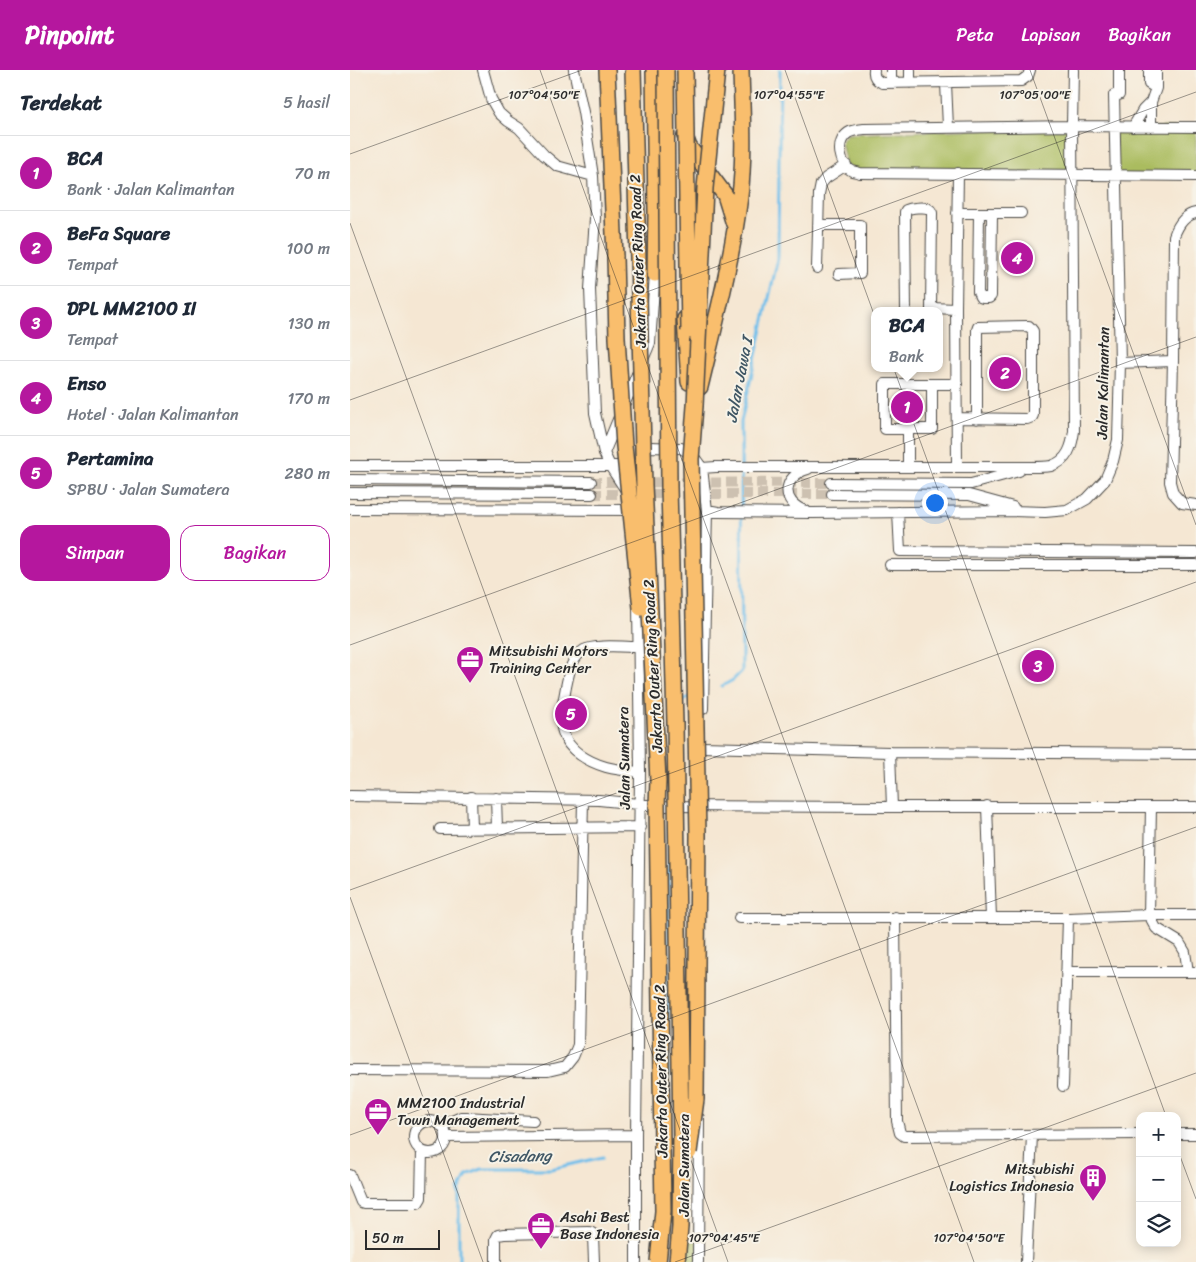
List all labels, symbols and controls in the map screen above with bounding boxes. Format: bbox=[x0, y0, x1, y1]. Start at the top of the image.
text: Pinpoint bbox=[25, 14, 114, 56]
text: Peta bbox=[956, 19, 993, 51]
text: Lapisan bbox=[1021, 19, 1080, 51]
text: Bagikan bbox=[1108, 19, 1171, 51]
text: Terdekat bbox=[20, 84, 102, 122]
text: 107°04'50"E bbox=[509, 84, 581, 106]
text: 107°04'55"E bbox=[754, 84, 826, 106]
text: 107°05'00"E bbox=[1000, 84, 1072, 106]
text: 5 hasil bbox=[283, 88, 330, 117]
text: BCA bbox=[67, 142, 103, 175]
text: 1 bbox=[33, 159, 39, 188]
text: 70 m bbox=[294, 159, 330, 188]
street label: Jakarta Outer Ring Road 2 bbox=[622, 174, 654, 349]
text: Bank · Jalan Kalimantan bbox=[67, 175, 235, 204]
text: BeFa Square bbox=[67, 217, 170, 250]
text: 2 bbox=[31, 234, 41, 263]
text: 100 m bbox=[286, 234, 330, 263]
pin: 4 bbox=[1001, 239, 1033, 277]
text: Tempat bbox=[67, 250, 118, 279]
text: DPL MM2100 II bbox=[67, 292, 196, 325]
popup bbox=[871, 307, 943, 372]
text: 3 bbox=[32, 309, 40, 338]
text: 130 m bbox=[288, 309, 330, 338]
text: BCA bbox=[889, 309, 925, 342]
text: Tempat bbox=[67, 325, 118, 354]
street label: Jalan Kalimantan bbox=[1089, 327, 1117, 440]
water label: Jalan Jawa I bbox=[717, 331, 762, 425]
text: Bank bbox=[889, 342, 924, 371]
pin: 2 bbox=[989, 354, 1021, 392]
text: Enso bbox=[67, 367, 106, 400]
text: 4 bbox=[31, 384, 41, 413]
text: 170 m bbox=[287, 384, 330, 413]
pin: 1 bbox=[891, 388, 923, 426]
text: Hotel · Jalan Kalimantan bbox=[67, 400, 239, 429]
text: Pertamina bbox=[67, 442, 154, 475]
text: 5 bbox=[31, 459, 41, 488]
text: 280 m bbox=[285, 459, 330, 488]
text: SPBU · Jalan Sumatera bbox=[67, 475, 230, 504]
your location bbox=[922, 490, 948, 516]
button: Simpan bbox=[20, 525, 170, 581]
button: Bagikan bbox=[180, 525, 330, 581]
street label: Jakarta Outer Ring Road 2 bbox=[635, 578, 671, 754]
place label: Mitsubishi Motors Training Center bbox=[489, 638, 608, 681]
office icon: Mitsubishi Motors Training Center bbox=[455, 645, 485, 684]
pin: 3 bbox=[1022, 647, 1054, 685]
pin: 5 bbox=[555, 695, 587, 733]
street label: Jalan Sumatera bbox=[610, 706, 638, 811]
street label: Jakarta Outer Ring Road 2 bbox=[646, 984, 676, 1159]
place label: MM2100 Industrial Town Management bbox=[397, 1090, 526, 1133]
office icon: MM2100 Industrial Town Management bbox=[363, 1097, 393, 1136]
map controls bbox=[1136, 1112, 1181, 1247]
button: + bbox=[1136, 1112, 1181, 1157]
street label: Jalan Sumatera bbox=[671, 1113, 697, 1217]
water label: Cisadang bbox=[488, 1141, 554, 1171]
place label: Mitsubishi Logistics Indonesia bbox=[949, 1156, 1075, 1199]
button: − bbox=[1136, 1157, 1181, 1202]
building icon: Mitsubishi Logistics Indonesia bbox=[1078, 1163, 1108, 1202]
button: layers bbox=[1136, 1202, 1181, 1247]
place label: Asahi Best Base Indonesia bbox=[559, 1204, 660, 1247]
office icon: Asahi Best Base Indonesia bbox=[526, 1211, 556, 1250]
text: 50 m bbox=[372, 1226, 404, 1251]
scale bar bbox=[365, 1227, 440, 1250]
text: 107°04'45"E bbox=[689, 1227, 761, 1249]
text: 107°04'50"E bbox=[934, 1227, 1006, 1249]

